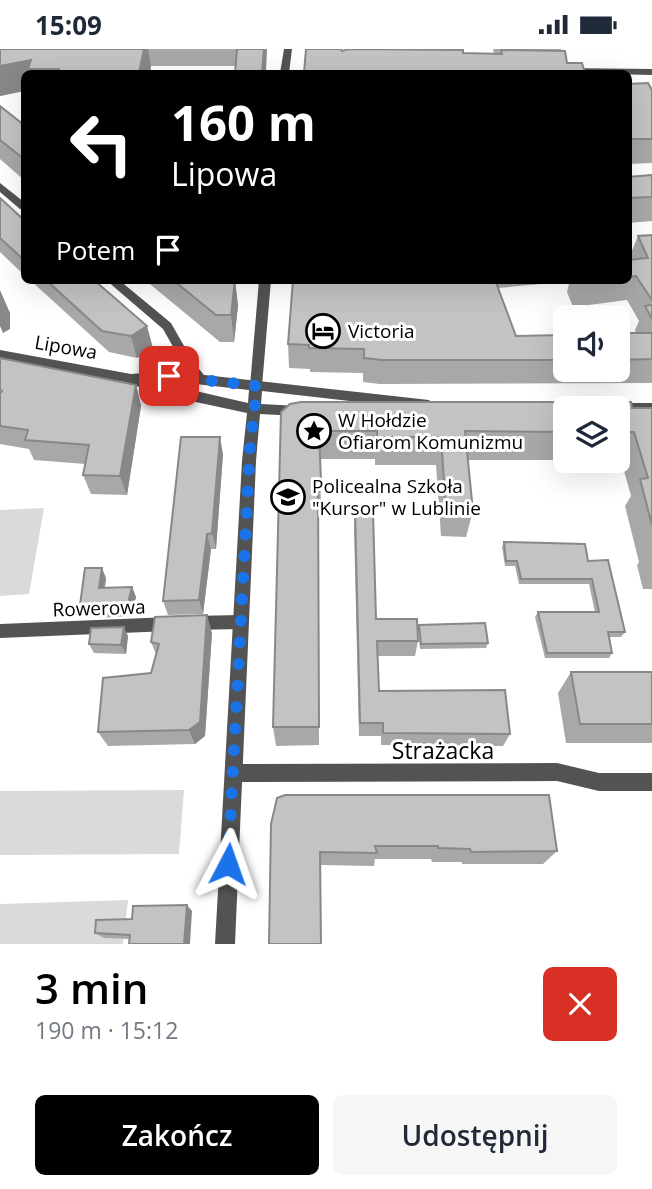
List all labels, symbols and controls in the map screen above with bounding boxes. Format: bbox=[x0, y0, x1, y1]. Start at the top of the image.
text: 15:09 bbox=[35, 7, 102, 43]
text: 160 m bbox=[171, 89, 316, 155]
icon: left bbox=[56, 98, 147, 189]
text: Lipowa bbox=[171, 152, 277, 195]
icon: arrive bbox=[149, 231, 187, 269]
text: Potem bbox=[56, 232, 135, 268]
map controls bbox=[553, 305, 630, 473]
button: sound bbox=[553, 305, 630, 382]
hotel icon: Victoria bbox=[304, 312, 342, 350]
place label: Victoria bbox=[348, 318, 415, 344]
street label: Lipowa bbox=[33, 329, 99, 365]
pin bbox=[139, 346, 199, 406]
icon: arrive bbox=[150, 357, 188, 395]
button: layers bbox=[553, 396, 630, 473]
place label: W Hołdzie Ofiarom Komunizmu bbox=[338, 407, 523, 455]
place icon: W Hołdzie Ofiarom Komunizmu bbox=[295, 412, 333, 450]
place label: Policealna Szkoła "Kursor" w Lublinie bbox=[312, 473, 481, 521]
school or university icon: Policealna Szkoła "Kursor" w Lublinie bbox=[269, 478, 307, 516]
street label: Rowerowa bbox=[52, 593, 146, 623]
street label: Strażacka bbox=[392, 734, 494, 766]
position arrow bbox=[191, 827, 265, 901]
text: 3 min bbox=[35, 959, 148, 1016]
button: close bbox=[543, 967, 617, 1041]
text: 190 m · 15:12 bbox=[35, 1014, 178, 1046]
button: Zakończ bbox=[35, 1095, 319, 1175]
button: Udostępnij bbox=[333, 1095, 617, 1175]

